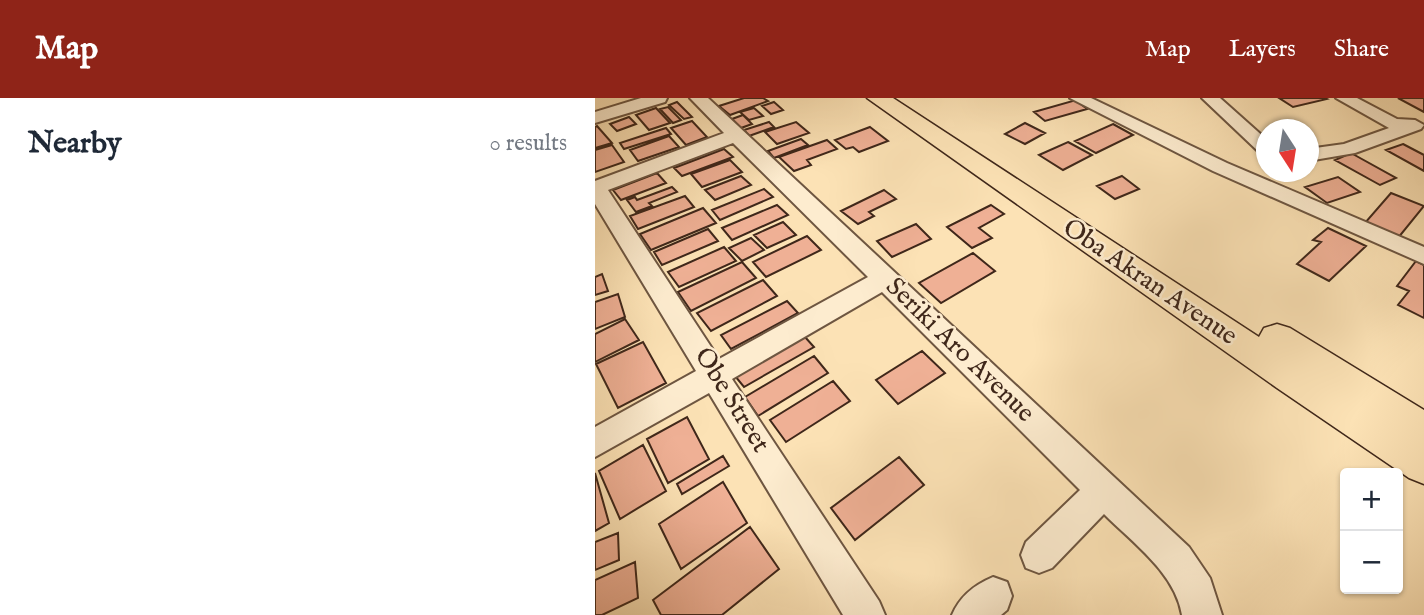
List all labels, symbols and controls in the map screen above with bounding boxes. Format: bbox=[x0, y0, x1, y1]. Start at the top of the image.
text: Map bbox=[35, 28, 98, 70]
text: Map bbox=[1145, 34, 1191, 65]
text: Layers bbox=[1229, 34, 1296, 65]
text: Share bbox=[1334, 34, 1389, 65]
north arrow bbox=[1256, 119, 1319, 182]
text: Nearby bbox=[28, 125, 121, 163]
text: 0 results bbox=[489, 129, 567, 158]
street label: Oba Akran Avenue bbox=[1056, 211, 1244, 353]
street label: Seriki Aro Avenue bbox=[879, 271, 1041, 429]
street label: Obe Street bbox=[687, 341, 777, 459]
map controls bbox=[1340, 468, 1403, 594]
button: + bbox=[1340, 468, 1403, 531]
button: − bbox=[1340, 531, 1403, 594]

